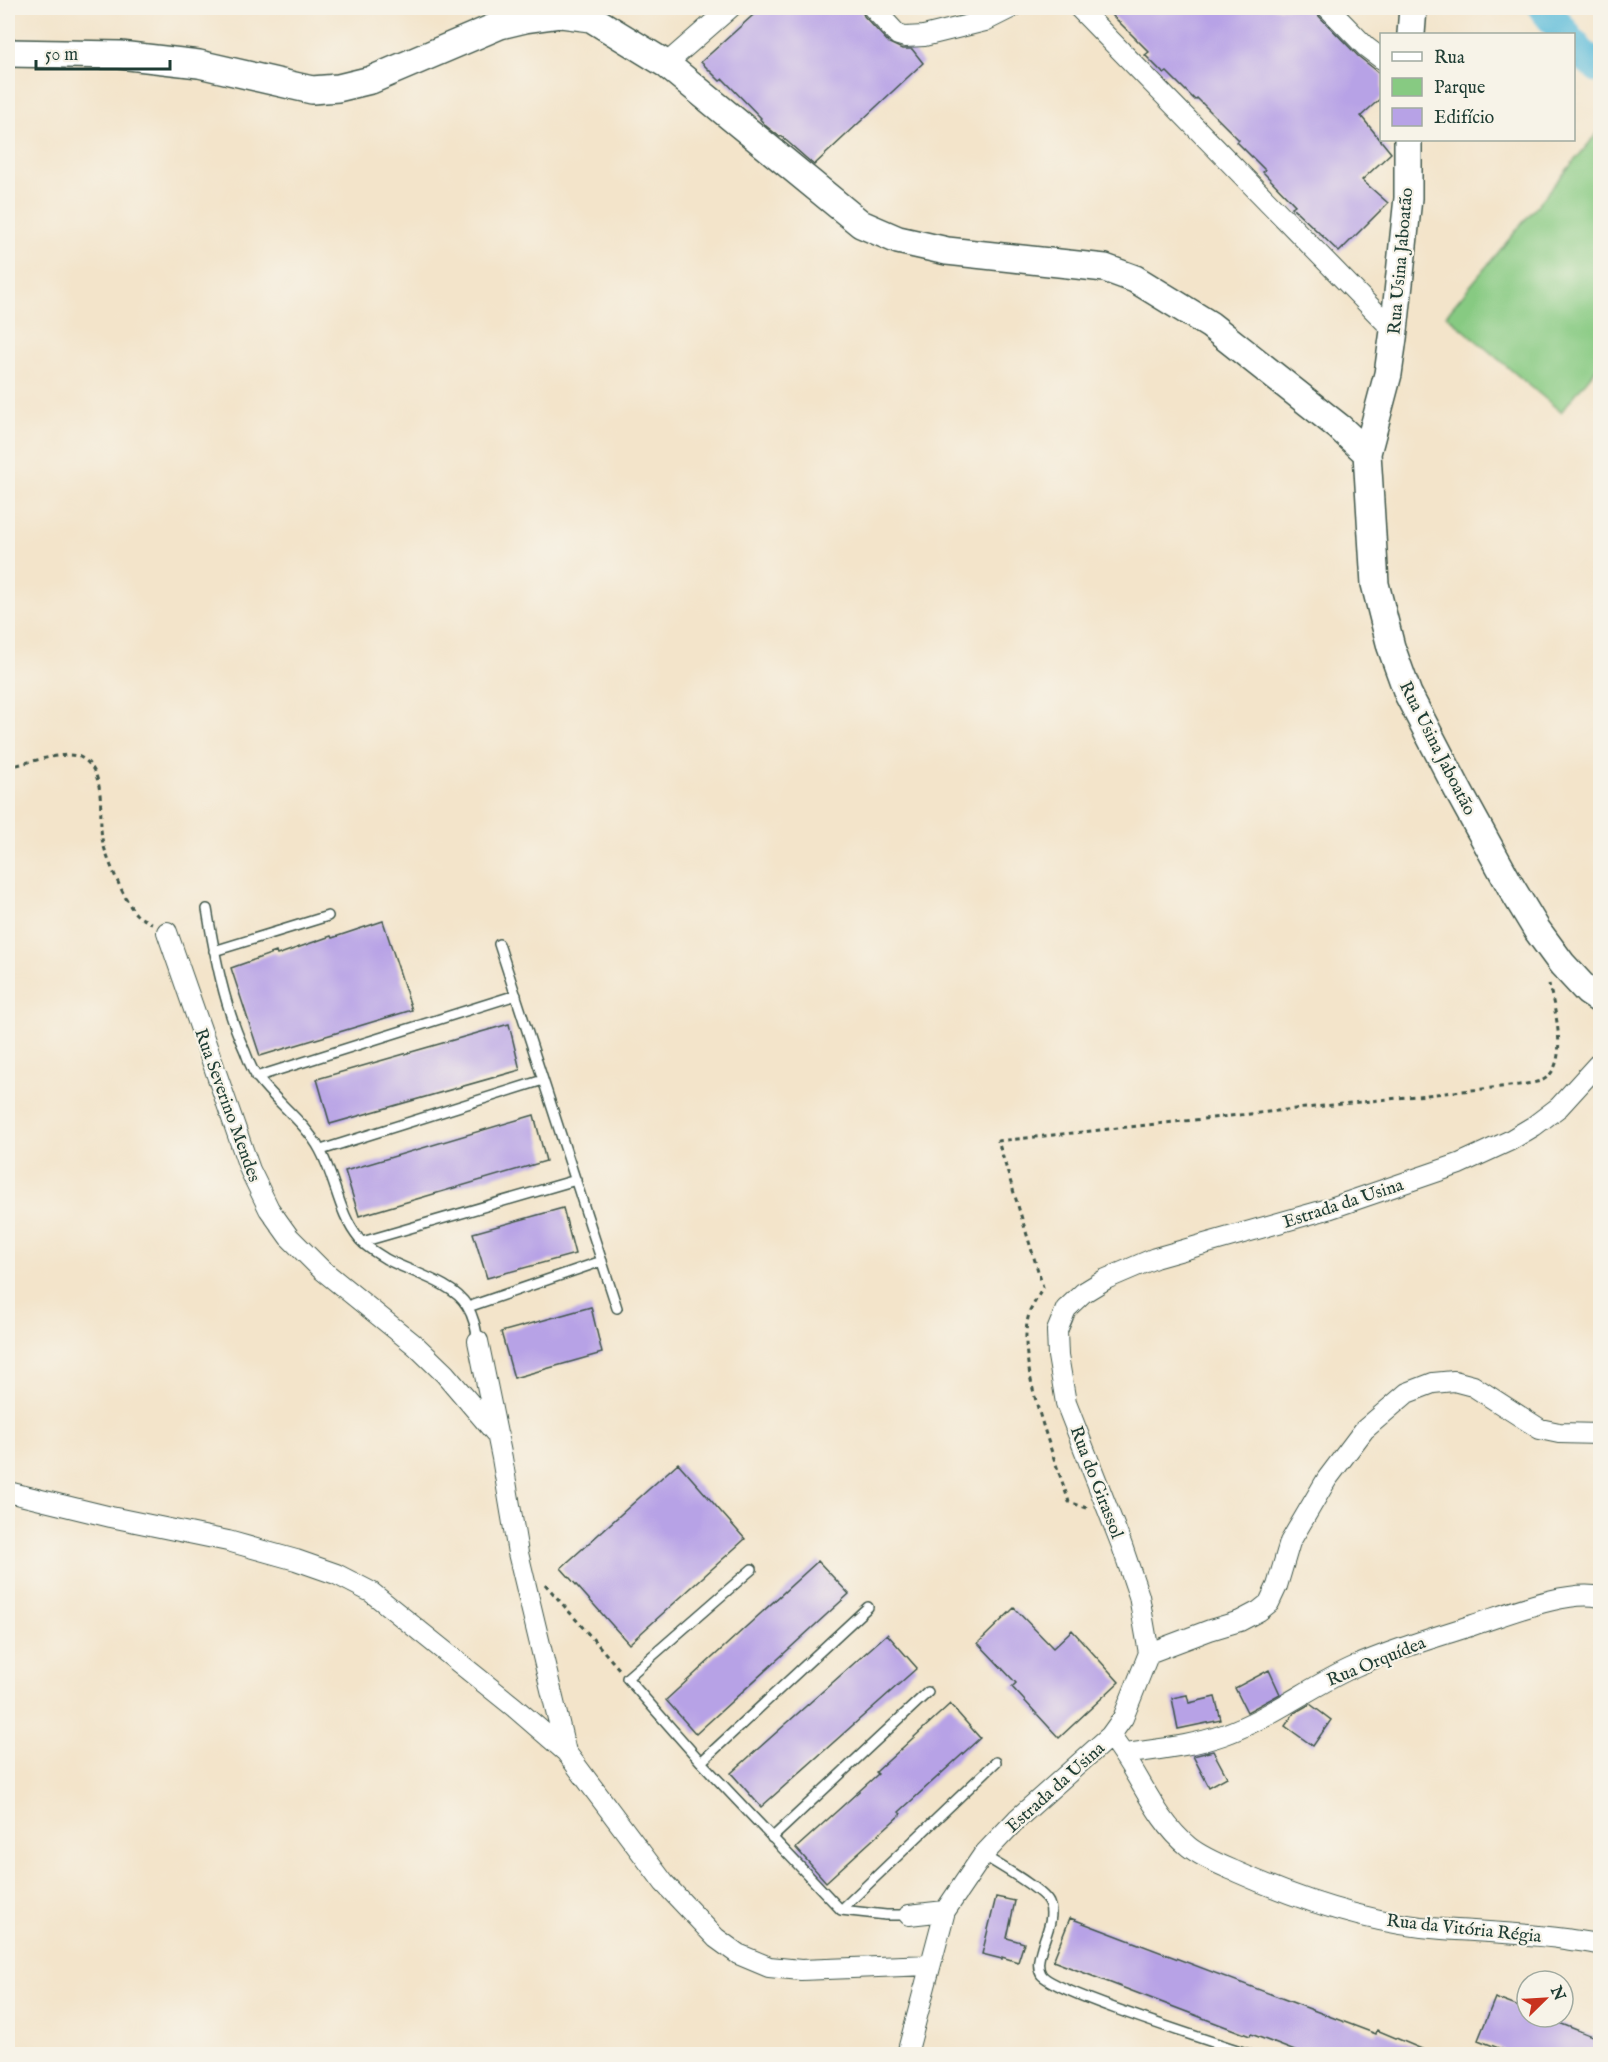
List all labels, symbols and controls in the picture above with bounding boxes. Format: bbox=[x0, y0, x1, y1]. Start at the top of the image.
scale bar bbox=[36, 33, 170, 71]
legend bbox=[1380, 33, 1575, 141]
text: 50 m bbox=[45, 44, 78, 67]
text: Rua bbox=[1434, 47, 1465, 70]
text: Parque bbox=[1434, 77, 1485, 100]
text: Edifício bbox=[1434, 107, 1495, 130]
street label: Rua Usina Jaboatão bbox=[1384, 186, 1419, 336]
street label: Rua Usina Jaboatão bbox=[1393, 678, 1480, 820]
street label: Rua Severino Mendes bbox=[188, 1026, 265, 1185]
street label: Estrada da Usina bbox=[1280, 1174, 1407, 1235]
street label: Rua do Girassol bbox=[1064, 1423, 1128, 1542]
street label: Rua Orquídea bbox=[1324, 1632, 1430, 1693]
street label: Estrada da Usina bbox=[1002, 1738, 1110, 1839]
street label: Rua da Vitória Régia bbox=[1385, 1910, 1543, 1949]
north arrow bbox=[1515, 1969, 1575, 2029]
text: N bbox=[1545, 1982, 1569, 2004]

